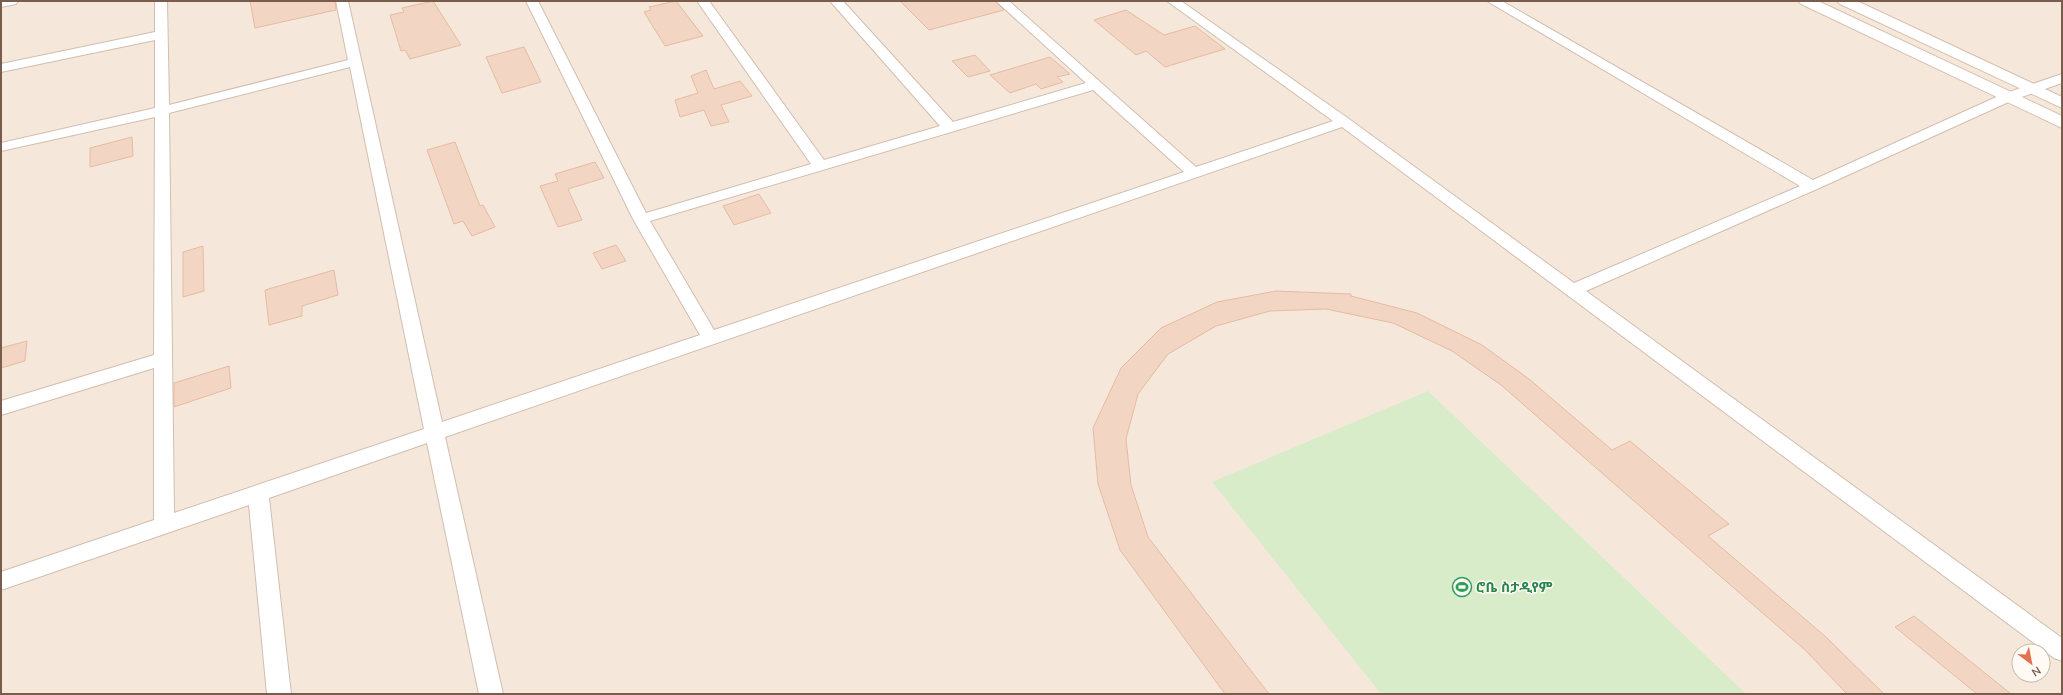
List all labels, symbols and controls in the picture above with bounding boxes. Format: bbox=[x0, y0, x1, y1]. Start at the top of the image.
sports icon: ሮቤ ስታዲየም bbox=[1451, 576, 1473, 598]
place label: ሮቤ ስታዲየም bbox=[1476, 578, 1553, 596]
north arrow bbox=[2011, 643, 2051, 683]
text: N bbox=[2029, 663, 2044, 680]

